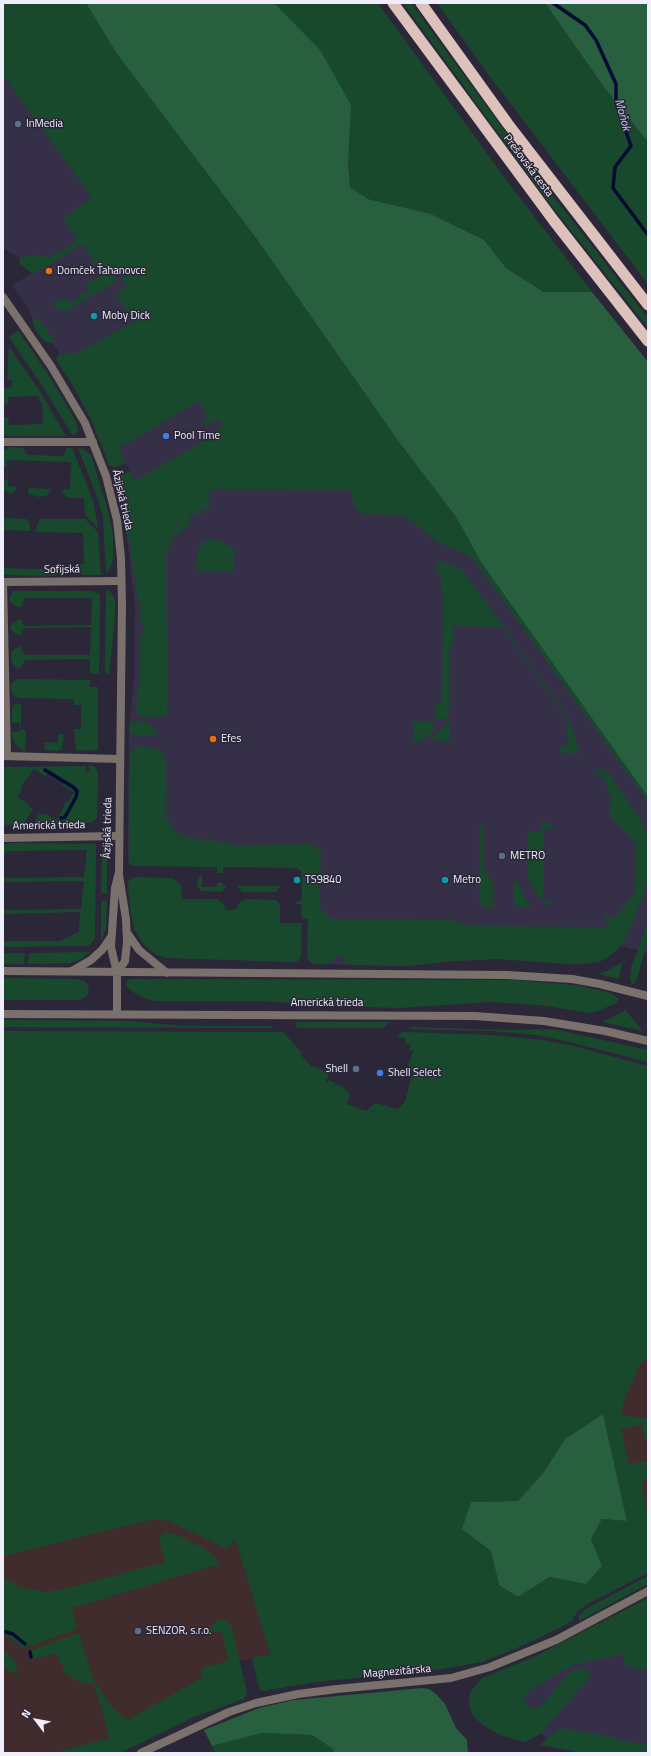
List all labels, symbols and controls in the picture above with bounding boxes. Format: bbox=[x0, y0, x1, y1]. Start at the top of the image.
water label: Moňok bbox=[611, 97, 633, 133]
place label: InMedia bbox=[26, 117, 63, 131]
marker: InMedia bbox=[13, 119, 23, 129]
street label: Prešovská cesta bbox=[500, 132, 556, 200]
place label: Domček Ťahanovce bbox=[57, 264, 146, 278]
marker: Domček Ťahanovce bbox=[44, 266, 54, 276]
place label: Moby Dick bbox=[102, 309, 150, 323]
marker: Moby Dick bbox=[89, 311, 99, 321]
place label: Pool Time bbox=[174, 429, 220, 443]
marker: Pool Time bbox=[161, 431, 171, 441]
street label: Ázijská trieda bbox=[109, 468, 135, 532]
street label: Sofijská bbox=[44, 563, 80, 577]
place label: Efes bbox=[221, 732, 241, 746]
marker: Efes bbox=[208, 734, 218, 744]
street label: Ázijská trieda bbox=[101, 797, 115, 859]
street label: Americká trieda bbox=[13, 819, 85, 833]
place label: METRO bbox=[510, 849, 545, 863]
marker: METRO bbox=[497, 851, 507, 861]
place label: TS9840 bbox=[305, 873, 341, 887]
place label: Metro bbox=[453, 873, 481, 887]
marker: TS9840 bbox=[292, 875, 302, 885]
marker: Metro bbox=[440, 875, 450, 885]
street label: Americká trieda bbox=[291, 996, 363, 1010]
place label: Shell bbox=[325, 1062, 348, 1076]
marker: Shell bbox=[351, 1064, 361, 1074]
place label: Shell Select bbox=[388, 1066, 441, 1080]
marker: Shell Select bbox=[375, 1068, 385, 1078]
place label: SENZOR, s.r.o. bbox=[146, 1624, 211, 1638]
marker: SENZOR, s.r.o. bbox=[133, 1626, 143, 1636]
street label: Magnezitárska bbox=[362, 1662, 432, 1682]
north arrow bbox=[16, 1700, 56, 1740]
text: N bbox=[17, 1706, 35, 1721]

